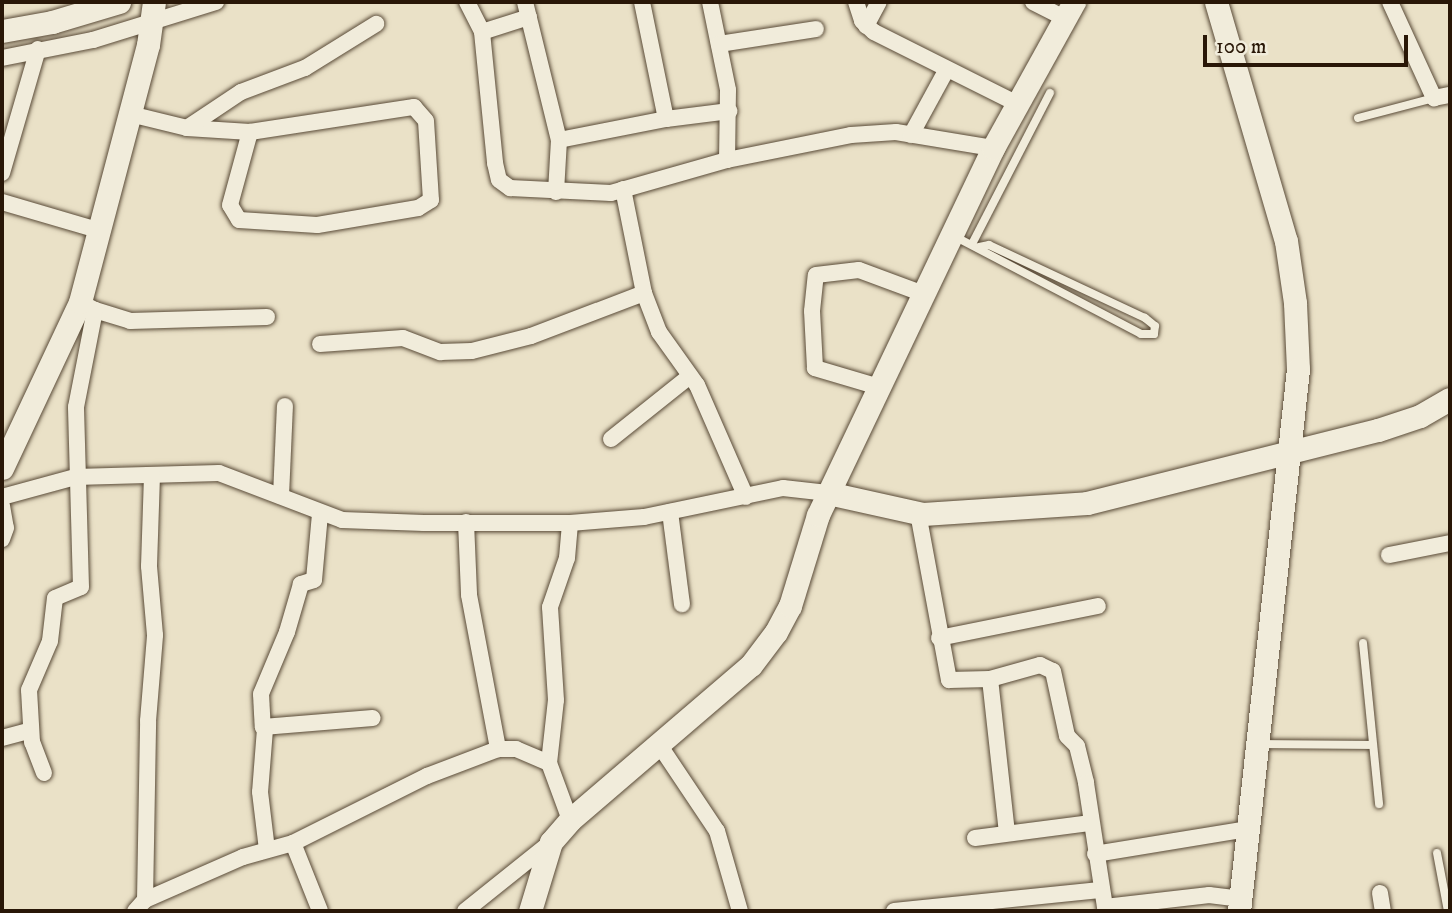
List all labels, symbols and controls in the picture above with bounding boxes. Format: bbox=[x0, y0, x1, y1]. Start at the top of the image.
scale bar bbox=[1207, 21, 1412, 65]
text: 100 m bbox=[1216, 34, 1267, 60]

